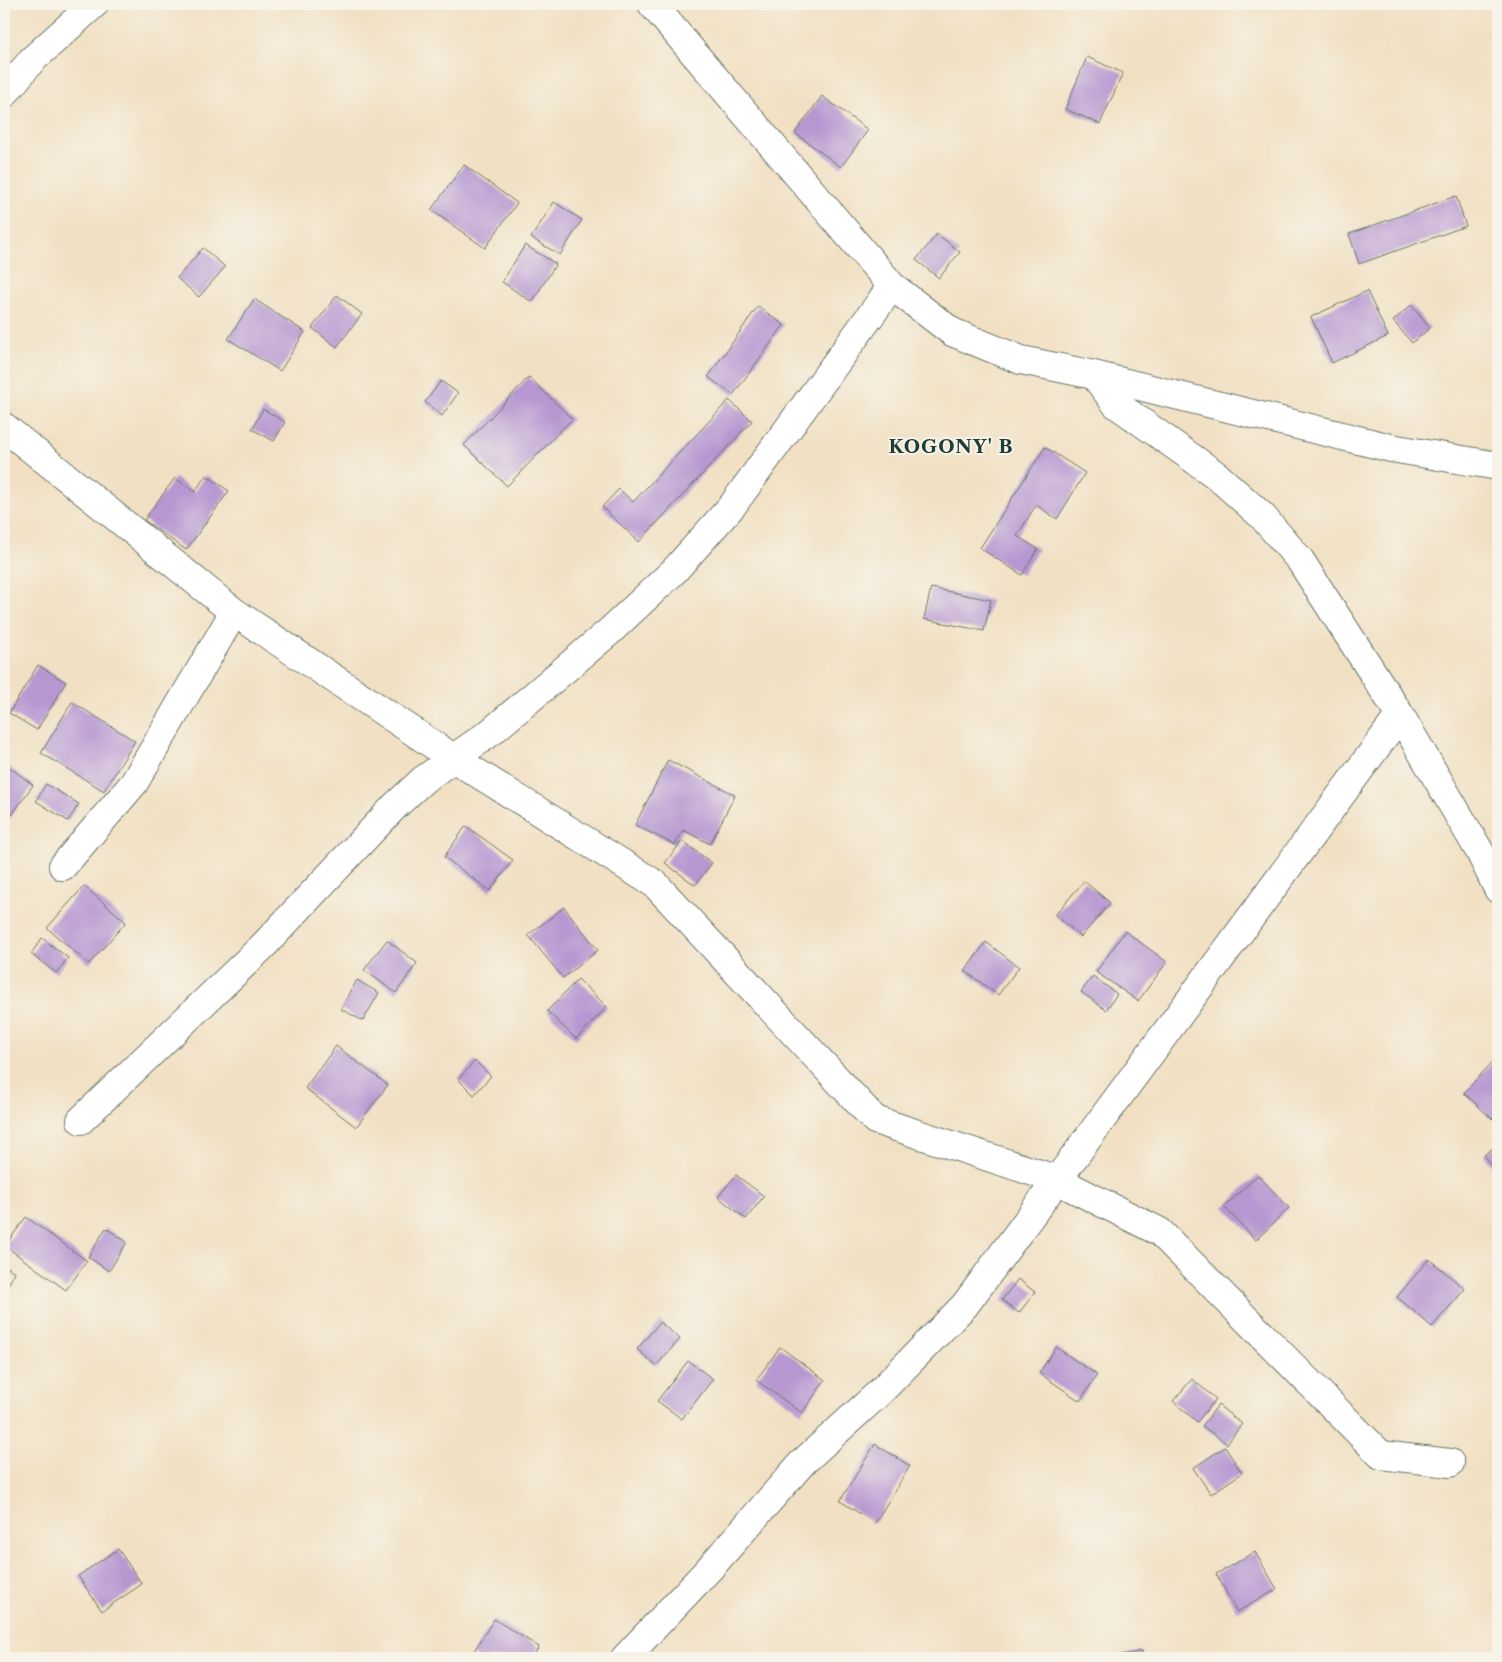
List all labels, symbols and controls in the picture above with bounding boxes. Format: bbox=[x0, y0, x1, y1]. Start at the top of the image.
district label: KOGONY' B bbox=[888, 435, 1014, 458]

